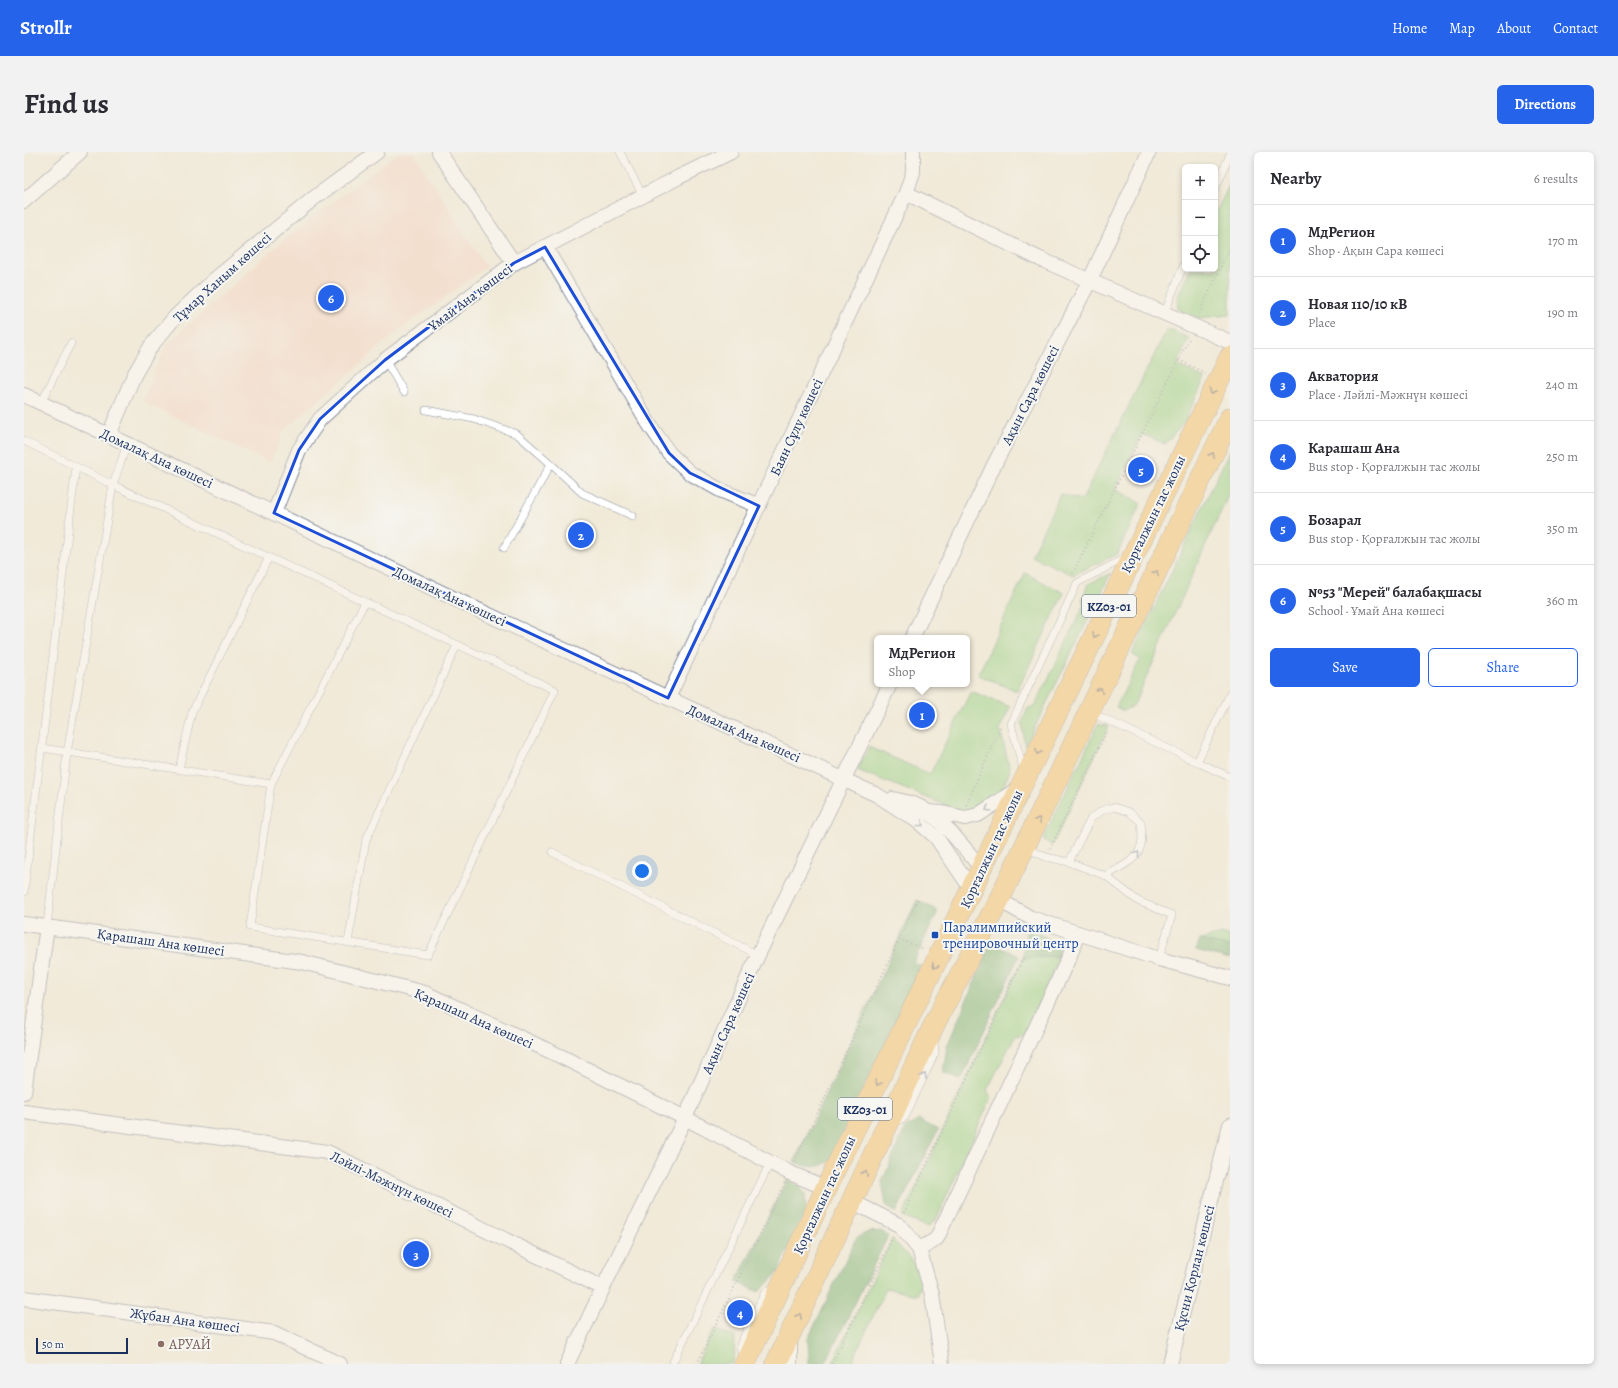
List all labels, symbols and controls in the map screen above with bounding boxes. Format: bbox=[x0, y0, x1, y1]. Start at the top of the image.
text: Strollr bbox=[20, 15, 72, 41]
text: Home bbox=[1392, 19, 1427, 38]
text: Map bbox=[1449, 19, 1475, 38]
text: About bbox=[1497, 19, 1531, 38]
text: Contact bbox=[1553, 19, 1598, 38]
text: Find us bbox=[24, 85, 109, 123]
button: Directions bbox=[1497, 85, 1594, 124]
map controls bbox=[1182, 164, 1218, 272]
button: + bbox=[1182, 164, 1218, 200]
text: Nearby bbox=[1270, 167, 1321, 190]
text: 6 results bbox=[1534, 170, 1578, 187]
button: − bbox=[1182, 200, 1218, 236]
text: МдРегион bbox=[1308, 222, 1375, 242]
street label: Тұмар Ханым көшесі bbox=[169, 228, 276, 327]
text: 1 bbox=[1281, 232, 1285, 249]
text: 170 m bbox=[1548, 232, 1578, 249]
button: locate bbox=[1182, 236, 1218, 272]
text: Shop · Ақын Сара көшесі bbox=[1308, 242, 1444, 259]
street label: Ұмай Ана көшесі bbox=[423, 259, 516, 336]
pin: 6 bbox=[318, 283, 344, 313]
text: Новая 110/10 кВ bbox=[1308, 294, 1407, 314]
text: 2 bbox=[1280, 304, 1286, 321]
text: 190 m bbox=[1547, 304, 1578, 321]
text: Place bbox=[1308, 314, 1336, 331]
street label: Ақын Сара көшесі bbox=[997, 342, 1064, 449]
text: Акватория bbox=[1308, 366, 1379, 386]
street label: Баян Сұлу көшесі bbox=[766, 375, 827, 479]
text: 3 bbox=[1280, 376, 1286, 393]
text: 240 m bbox=[1546, 376, 1578, 393]
text: Place · Ләйлі-Мәжнүн көшесі bbox=[1308, 386, 1468, 403]
one-way arrow bbox=[1209, 388, 1217, 395]
street label: Домалақ Ана көшесі bbox=[97, 424, 216, 493]
text: Карашаш Ана bbox=[1308, 438, 1400, 458]
text: 4 bbox=[1280, 448, 1286, 465]
text: 250 m bbox=[1546, 448, 1578, 465]
street label: Қорғалжын тас жолы bbox=[1117, 452, 1190, 576]
one-way arrow bbox=[1207, 452, 1215, 460]
pin: 5 bbox=[1128, 455, 1154, 485]
text: Bus stop · Қорғалжын тас жолы bbox=[1308, 458, 1480, 475]
text: Бозарал bbox=[1308, 510, 1361, 530]
pin: 2 bbox=[568, 520, 594, 550]
text: 5 bbox=[1280, 520, 1286, 537]
text: 350 m bbox=[1547, 520, 1578, 537]
text: Bus stop · Қорғалжын тас жолы bbox=[1308, 530, 1480, 547]
street label: Домалақ Ана көшесі bbox=[390, 562, 509, 631]
one-way arrow bbox=[1151, 569, 1159, 577]
text: №53 "Мерей" балабақшасы bbox=[1308, 582, 1482, 602]
text: 6 bbox=[1280, 592, 1286, 609]
text: 360 m bbox=[1546, 592, 1578, 609]
road number: KZ03-01 bbox=[1082, 595, 1136, 617]
text: School · Ұмай Ана көшесі bbox=[1308, 602, 1445, 619]
one-way arrow bbox=[1092, 631, 1100, 639]
popup bbox=[874, 635, 970, 687]
text: МдРегион bbox=[888, 643, 956, 663]
button: Save bbox=[1270, 648, 1420, 687]
button: Share bbox=[1428, 648, 1578, 687]
text: Shop bbox=[888, 663, 915, 680]
one-way arrow bbox=[1095, 687, 1103, 694]
street label: Домалақ Ана көшесі bbox=[684, 700, 804, 767]
pin: 1 bbox=[909, 700, 935, 730]
one-way arrow bbox=[1035, 748, 1043, 755]
street label: Қорғалжын тас жолы bbox=[956, 787, 1027, 911]
one-way arrow bbox=[985, 804, 992, 811]
one-way arrow bbox=[1033, 816, 1041, 824]
one-way arrow bbox=[917, 820, 924, 827]
one-way arrow bbox=[1132, 851, 1139, 858]
your location bbox=[632, 861, 652, 881]
place label: Паралимпийский тренировочный центр bbox=[943, 918, 1079, 953]
street label: Қарашаш Ана көшесі bbox=[96, 924, 226, 961]
marker: Паралимпийский тренировочный центр bbox=[930, 930, 940, 940]
one-way arrow bbox=[932, 962, 940, 969]
street label: Ақын Сара көшесі bbox=[697, 969, 759, 1078]
street label: Қарашаш Ана көшесі bbox=[411, 984, 536, 1053]
one-way arrow bbox=[919, 1073, 927, 1080]
one-way arrow bbox=[875, 1078, 883, 1086]
road number: KZ03-01 bbox=[838, 1098, 892, 1120]
street label: Қорғалжын тас жолы bbox=[789, 1133, 860, 1257]
street label: Ләйлі-Мәжнүн көшесі bbox=[327, 1146, 456, 1223]
one-way arrow bbox=[860, 1169, 868, 1177]
street label: Құсни Қорлан көшесі bbox=[1170, 1203, 1219, 1333]
pin: 3 bbox=[403, 1239, 429, 1269]
pin: 4 bbox=[727, 1298, 753, 1328]
street label: Жұбан Ана көшесі bbox=[129, 1303, 241, 1338]
one-way arrow bbox=[794, 1313, 802, 1320]
place label: АРУАЙ bbox=[168, 1335, 211, 1354]
scale bar bbox=[36, 1336, 128, 1355]
text: 50 m bbox=[42, 1337, 64, 1352]
marker: АРУАЙ bbox=[156, 1339, 166, 1349]

